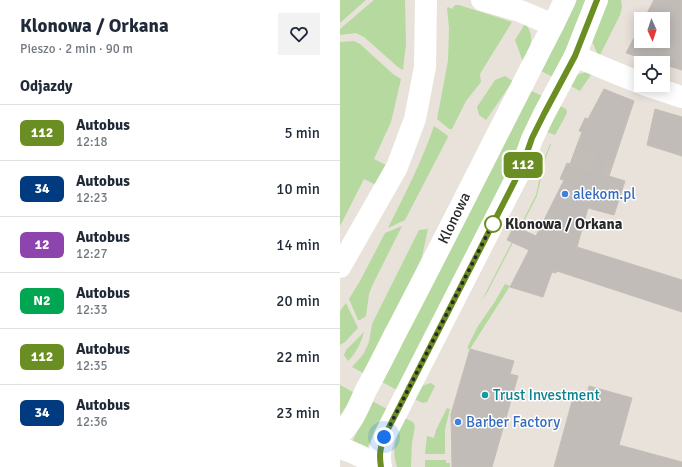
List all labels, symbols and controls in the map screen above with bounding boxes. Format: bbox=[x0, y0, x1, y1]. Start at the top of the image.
north arrow bbox=[634, 12, 670, 48]
map controls bbox=[634, 12, 670, 92]
button: heart bbox=[278, 13, 320, 55]
text: Klonowa / Orkana bbox=[20, 14, 169, 38]
text: Pieszo · 2 min · 90 m bbox=[20, 41, 133, 57]
button: locate bbox=[634, 56, 670, 92]
text: Odjazdy bbox=[20, 77, 73, 95]
text: Autobus bbox=[76, 116, 130, 134]
text: 112 bbox=[31, 124, 53, 141]
text: 5 min bbox=[284, 124, 320, 142]
text: 12:18 bbox=[76, 134, 108, 150]
line badge: 112 bbox=[500, 152, 546, 178]
text: 112 bbox=[512, 156, 534, 173]
text: Autobus bbox=[76, 172, 130, 190]
text: 34 bbox=[34, 180, 50, 197]
text: 10 min bbox=[276, 180, 320, 198]
place label: alekom.pl bbox=[573, 185, 636, 203]
street label: Klonowa bbox=[434, 189, 474, 247]
marker: alekom.pl bbox=[560, 189, 570, 199]
text: 12:23 bbox=[76, 190, 108, 206]
marker: Klonowa / Orkana bbox=[484, 215, 502, 233]
place label: Klonowa / Orkana bbox=[505, 215, 623, 233]
text: Autobus bbox=[76, 228, 130, 246]
text: 12 bbox=[34, 236, 50, 253]
text: 14 min bbox=[276, 236, 320, 254]
text: 12:27 bbox=[76, 246, 108, 262]
text: Autobus bbox=[76, 284, 130, 302]
text: N2 bbox=[33, 292, 51, 309]
text: 20 min bbox=[276, 292, 320, 310]
text: 12:33 bbox=[76, 302, 108, 318]
text: Autobus bbox=[76, 340, 130, 358]
text: 112 bbox=[31, 348, 53, 365]
text: 22 min bbox=[276, 348, 320, 366]
text: 12:35 bbox=[76, 358, 108, 374]
place label: Trust Investment bbox=[493, 386, 600, 404]
marker: Trust Investment bbox=[480, 390, 490, 400]
text: Autobus bbox=[76, 396, 130, 414]
text: 34 bbox=[34, 404, 50, 421]
text: 23 min bbox=[276, 404, 320, 422]
place label: Barber Factory bbox=[466, 413, 560, 431]
text: 12:36 bbox=[76, 414, 108, 430]
marker: Barber Factory bbox=[453, 417, 463, 427]
your location bbox=[374, 427, 394, 447]

